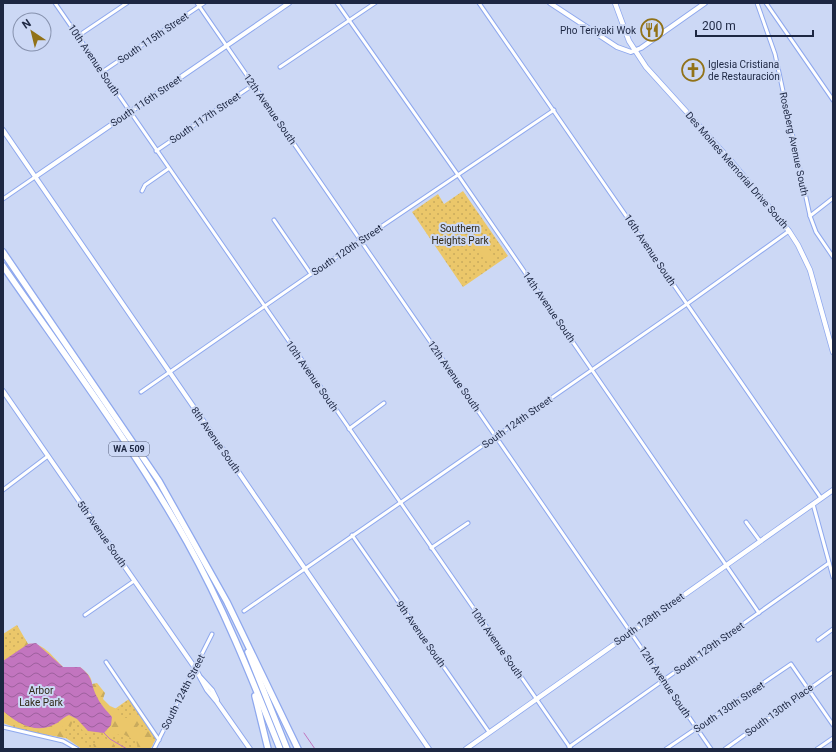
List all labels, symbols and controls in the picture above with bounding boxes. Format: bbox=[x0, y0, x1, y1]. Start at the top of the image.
street label: South 115th Street bbox=[116, 10, 190, 66]
north arrow bbox=[12, 12, 52, 52]
scale bar bbox=[696, 12, 813, 38]
text: N bbox=[20, 17, 34, 32]
restaurant icon: Pho Teriyaki Wok bbox=[639, 17, 665, 43]
text: 200 m bbox=[702, 19, 736, 33]
street label: 10th Avenue South bbox=[66, 22, 122, 98]
place label: Pho Teriyaki Wok bbox=[560, 25, 637, 36]
church icon: Iglesia Cristiana de Restauración bbox=[680, 57, 706, 83]
place label: Iglesia Cristiana de Restauración bbox=[708, 59, 780, 82]
street label: 12th Avenue South bbox=[242, 72, 298, 146]
street label: South 116th Street bbox=[109, 73, 183, 129]
street label: South 117th Street bbox=[168, 90, 242, 146]
street label: Roseberg Avenue South bbox=[778, 91, 810, 197]
street label: Des Moines Memorial Drive South bbox=[684, 110, 790, 230]
street label: 16th Avenue South bbox=[622, 212, 678, 288]
street label: South 120th Street bbox=[310, 222, 384, 278]
park label: Southern Heights Park bbox=[431, 223, 489, 246]
street label: 14th Avenue South bbox=[521, 270, 577, 344]
street label: 10th Avenue South bbox=[284, 339, 340, 413]
street label: 12th Avenue South bbox=[426, 339, 482, 413]
street label: South 124th Street bbox=[480, 394, 554, 450]
street label: 8th Avenue South bbox=[189, 405, 243, 475]
road number: WA 509 bbox=[109, 442, 149, 456]
street label: 5th Avenue South bbox=[75, 499, 129, 569]
street label: South 128th Street bbox=[612, 591, 686, 647]
street label: 9th Avenue South bbox=[394, 599, 448, 669]
street label: 10th Avenue South bbox=[469, 606, 525, 680]
street label: South 129th Street bbox=[672, 620, 746, 676]
street label: 12th Avenue South bbox=[637, 644, 693, 720]
street label: South 124th Street bbox=[159, 653, 207, 731]
street label: South 130th Street bbox=[692, 679, 766, 735]
street label: South 130th Place bbox=[743, 682, 815, 738]
park label: Arbor Lake Park bbox=[19, 685, 64, 708]

